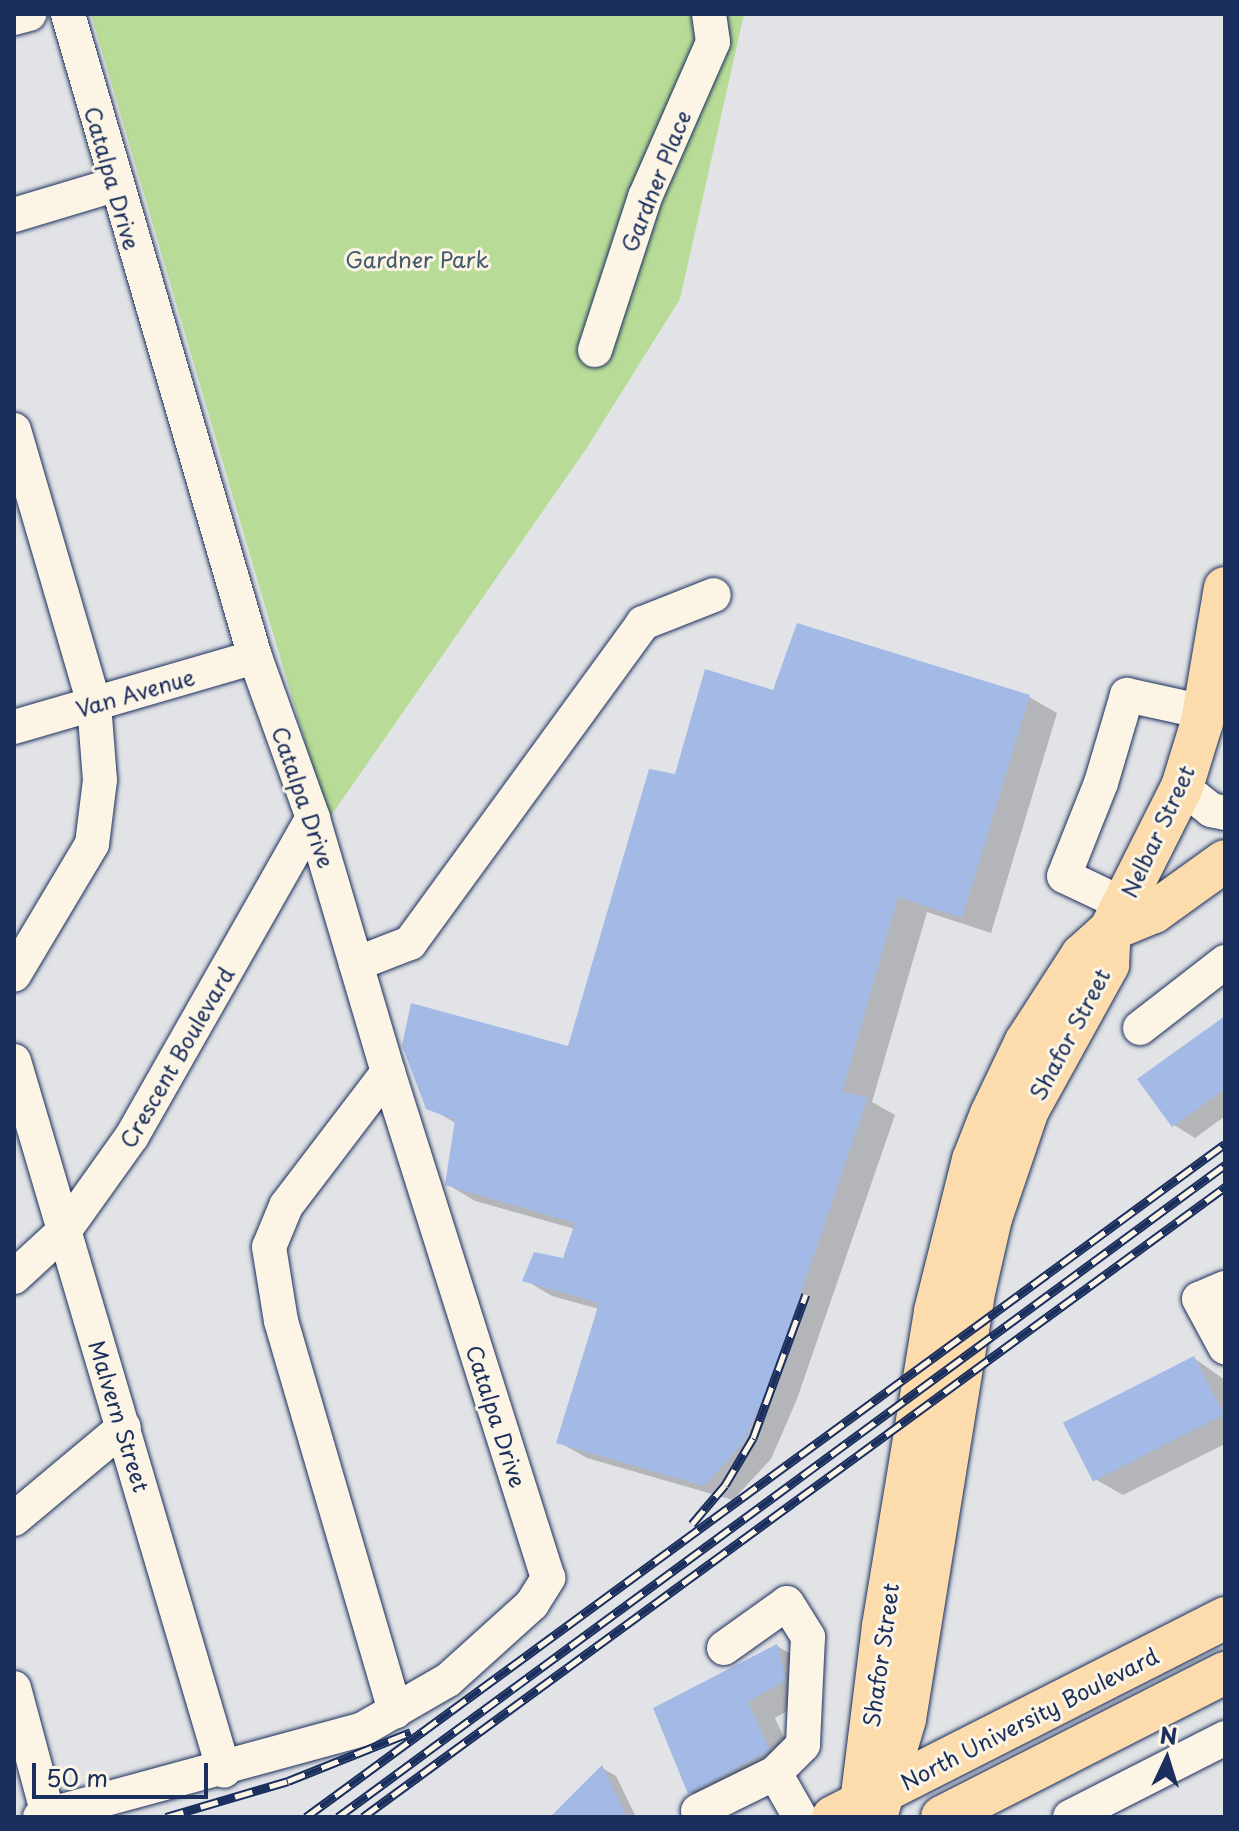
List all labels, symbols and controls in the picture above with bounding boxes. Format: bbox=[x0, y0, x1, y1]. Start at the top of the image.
street label: Catalpa Drive bbox=[80, 103, 146, 253]
street label: Gardner Place bbox=[614, 106, 696, 256]
park label: Gardner Park bbox=[345, 246, 489, 272]
street label: Van Avenue bbox=[73, 662, 197, 722]
street label: Catalpa Drive bbox=[267, 722, 341, 872]
street label: Nelbar Street bbox=[1115, 761, 1199, 901]
street label: Crescent Boulevard bbox=[113, 962, 239, 1152]
street label: Shafor Street bbox=[1023, 963, 1115, 1105]
street label: Malvern Street bbox=[84, 1336, 156, 1496]
street label: Catalpa Drive bbox=[461, 1341, 533, 1491]
street label: Shafor Street bbox=[857, 1581, 903, 1729]
street label: North University Boulevard bbox=[896, 1641, 1162, 1795]
text: N bbox=[1159, 1717, 1179, 1752]
north arrow bbox=[1127, 1719, 1207, 1799]
scale bar bbox=[36, 1747, 212, 1797]
text: 50 m bbox=[46, 1759, 108, 1795]

